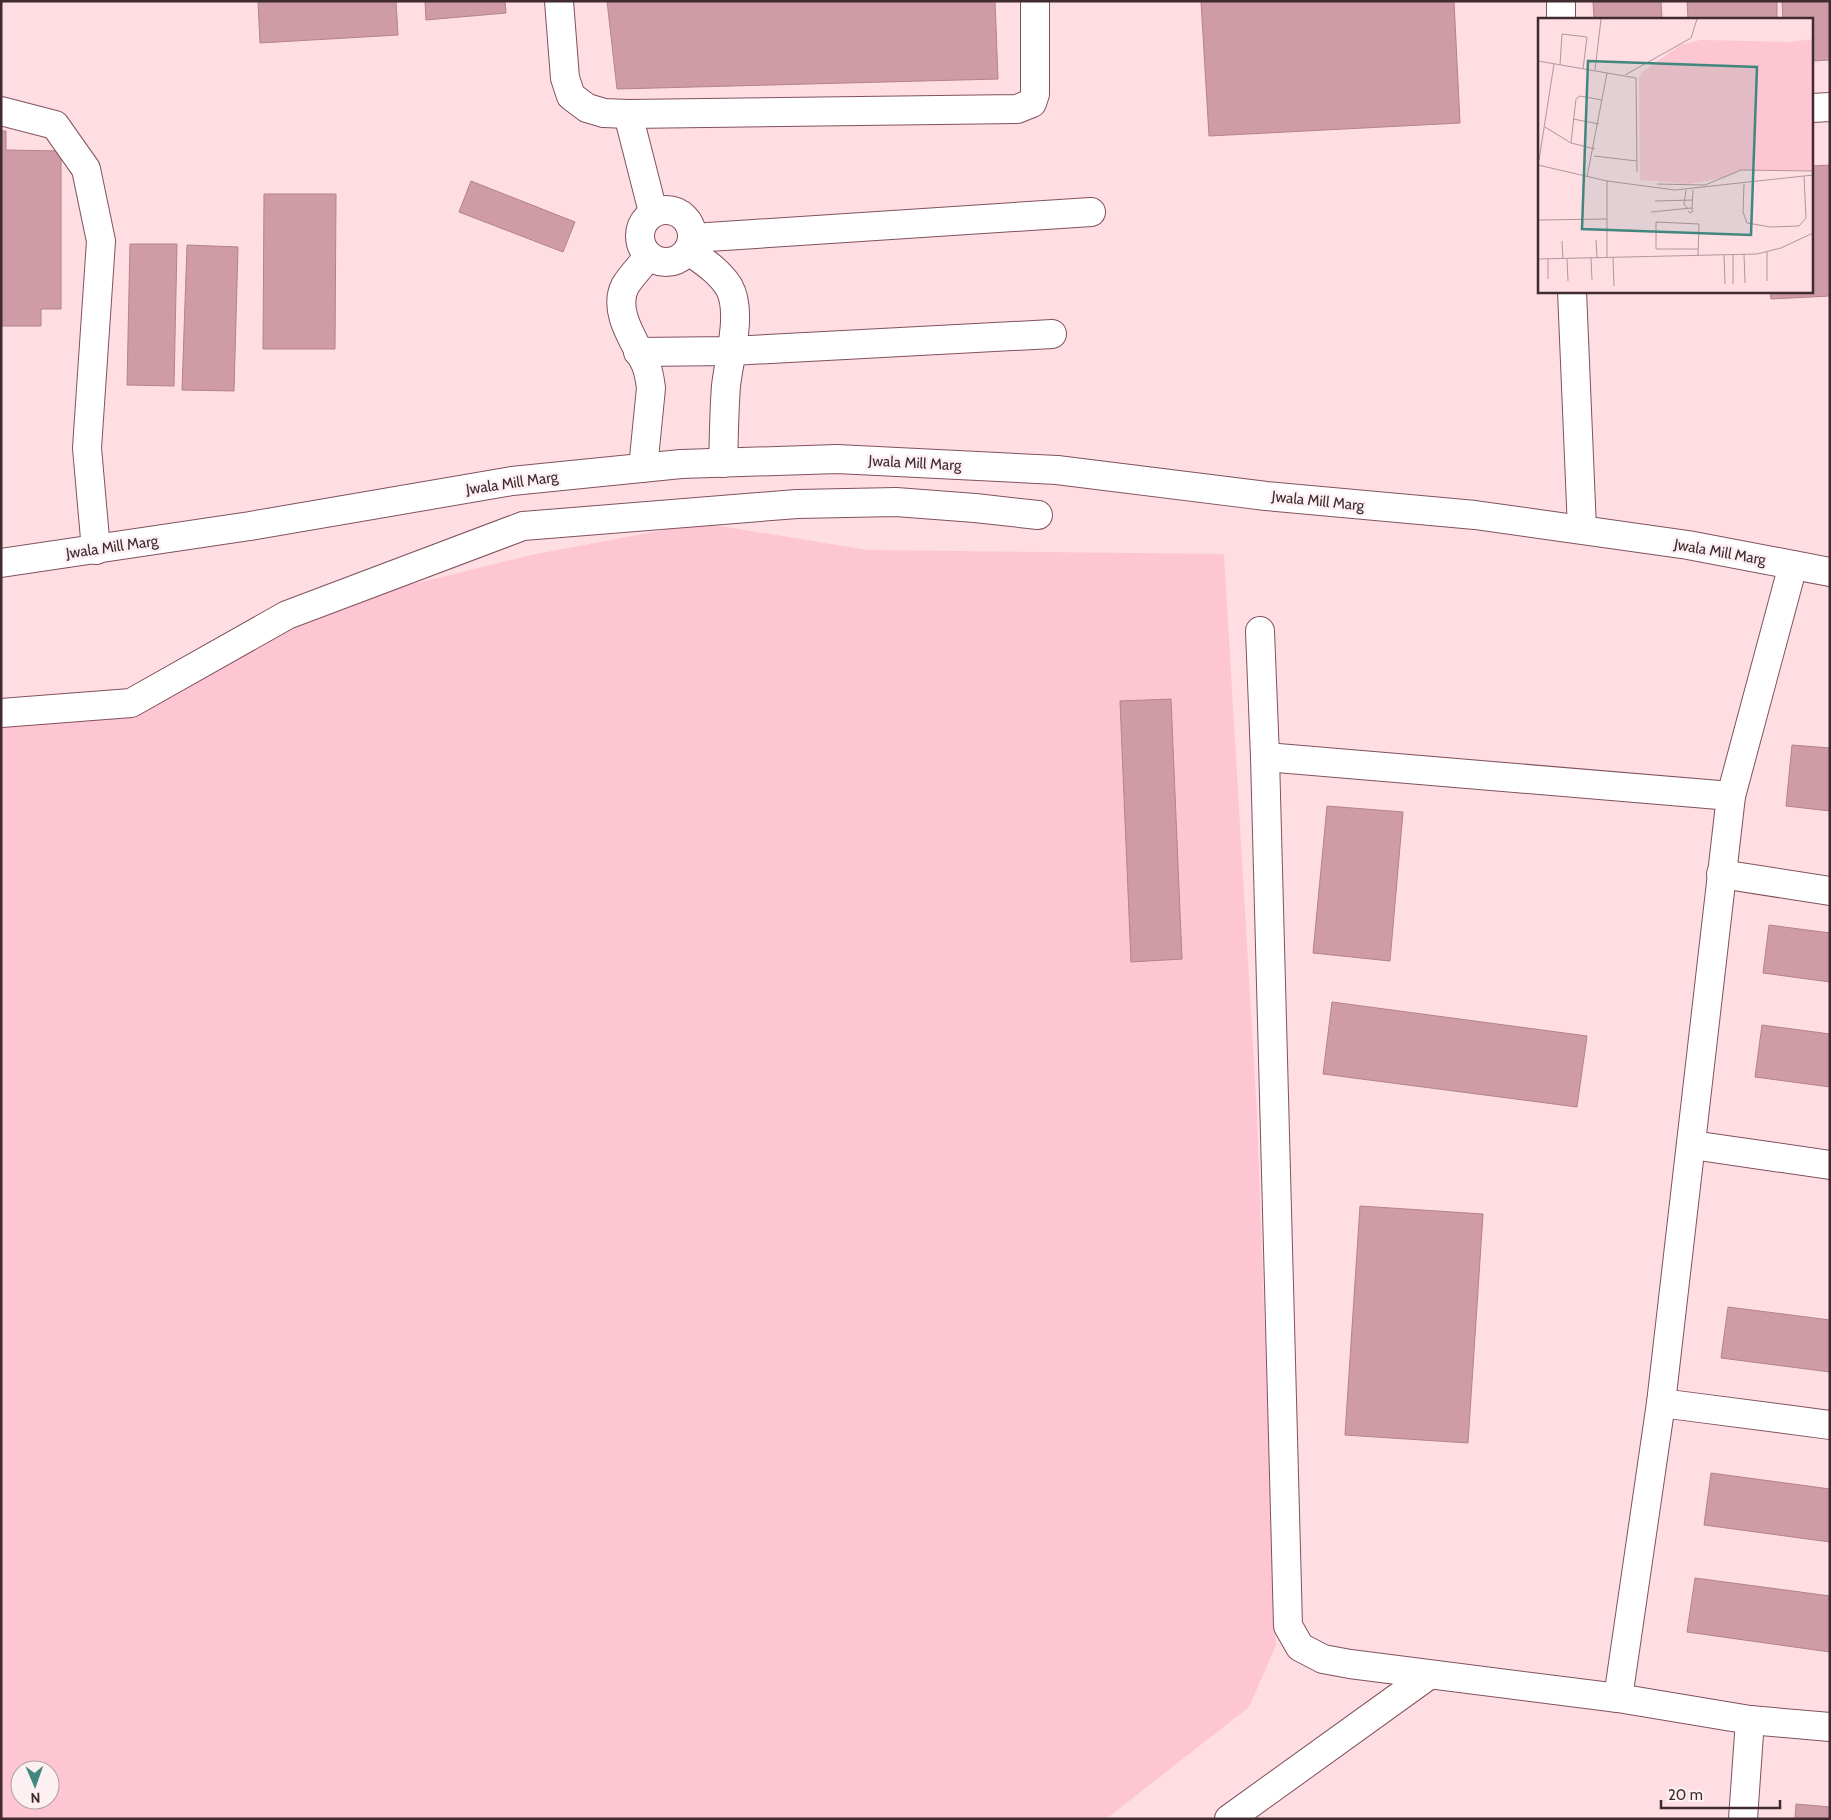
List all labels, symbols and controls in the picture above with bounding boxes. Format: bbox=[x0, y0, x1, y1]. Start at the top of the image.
inset map bbox=[1538, 18, 1814, 292]
street label: Jwala Mill Marg bbox=[867, 452, 962, 474]
street label: Jwala Mill Marg bbox=[464, 468, 560, 499]
street label: Jwala Mill Marg bbox=[1270, 487, 1366, 515]
street label: Jwala Mill Marg bbox=[64, 532, 160, 563]
street label: Jwala Mill Marg bbox=[1672, 535, 1768, 569]
north arrow bbox=[10, 1760, 60, 1810]
scale bar bbox=[1661, 1778, 1780, 1810]
text: 20 m bbox=[1668, 1786, 1703, 1804]
text: N bbox=[30, 1789, 41, 1807]

